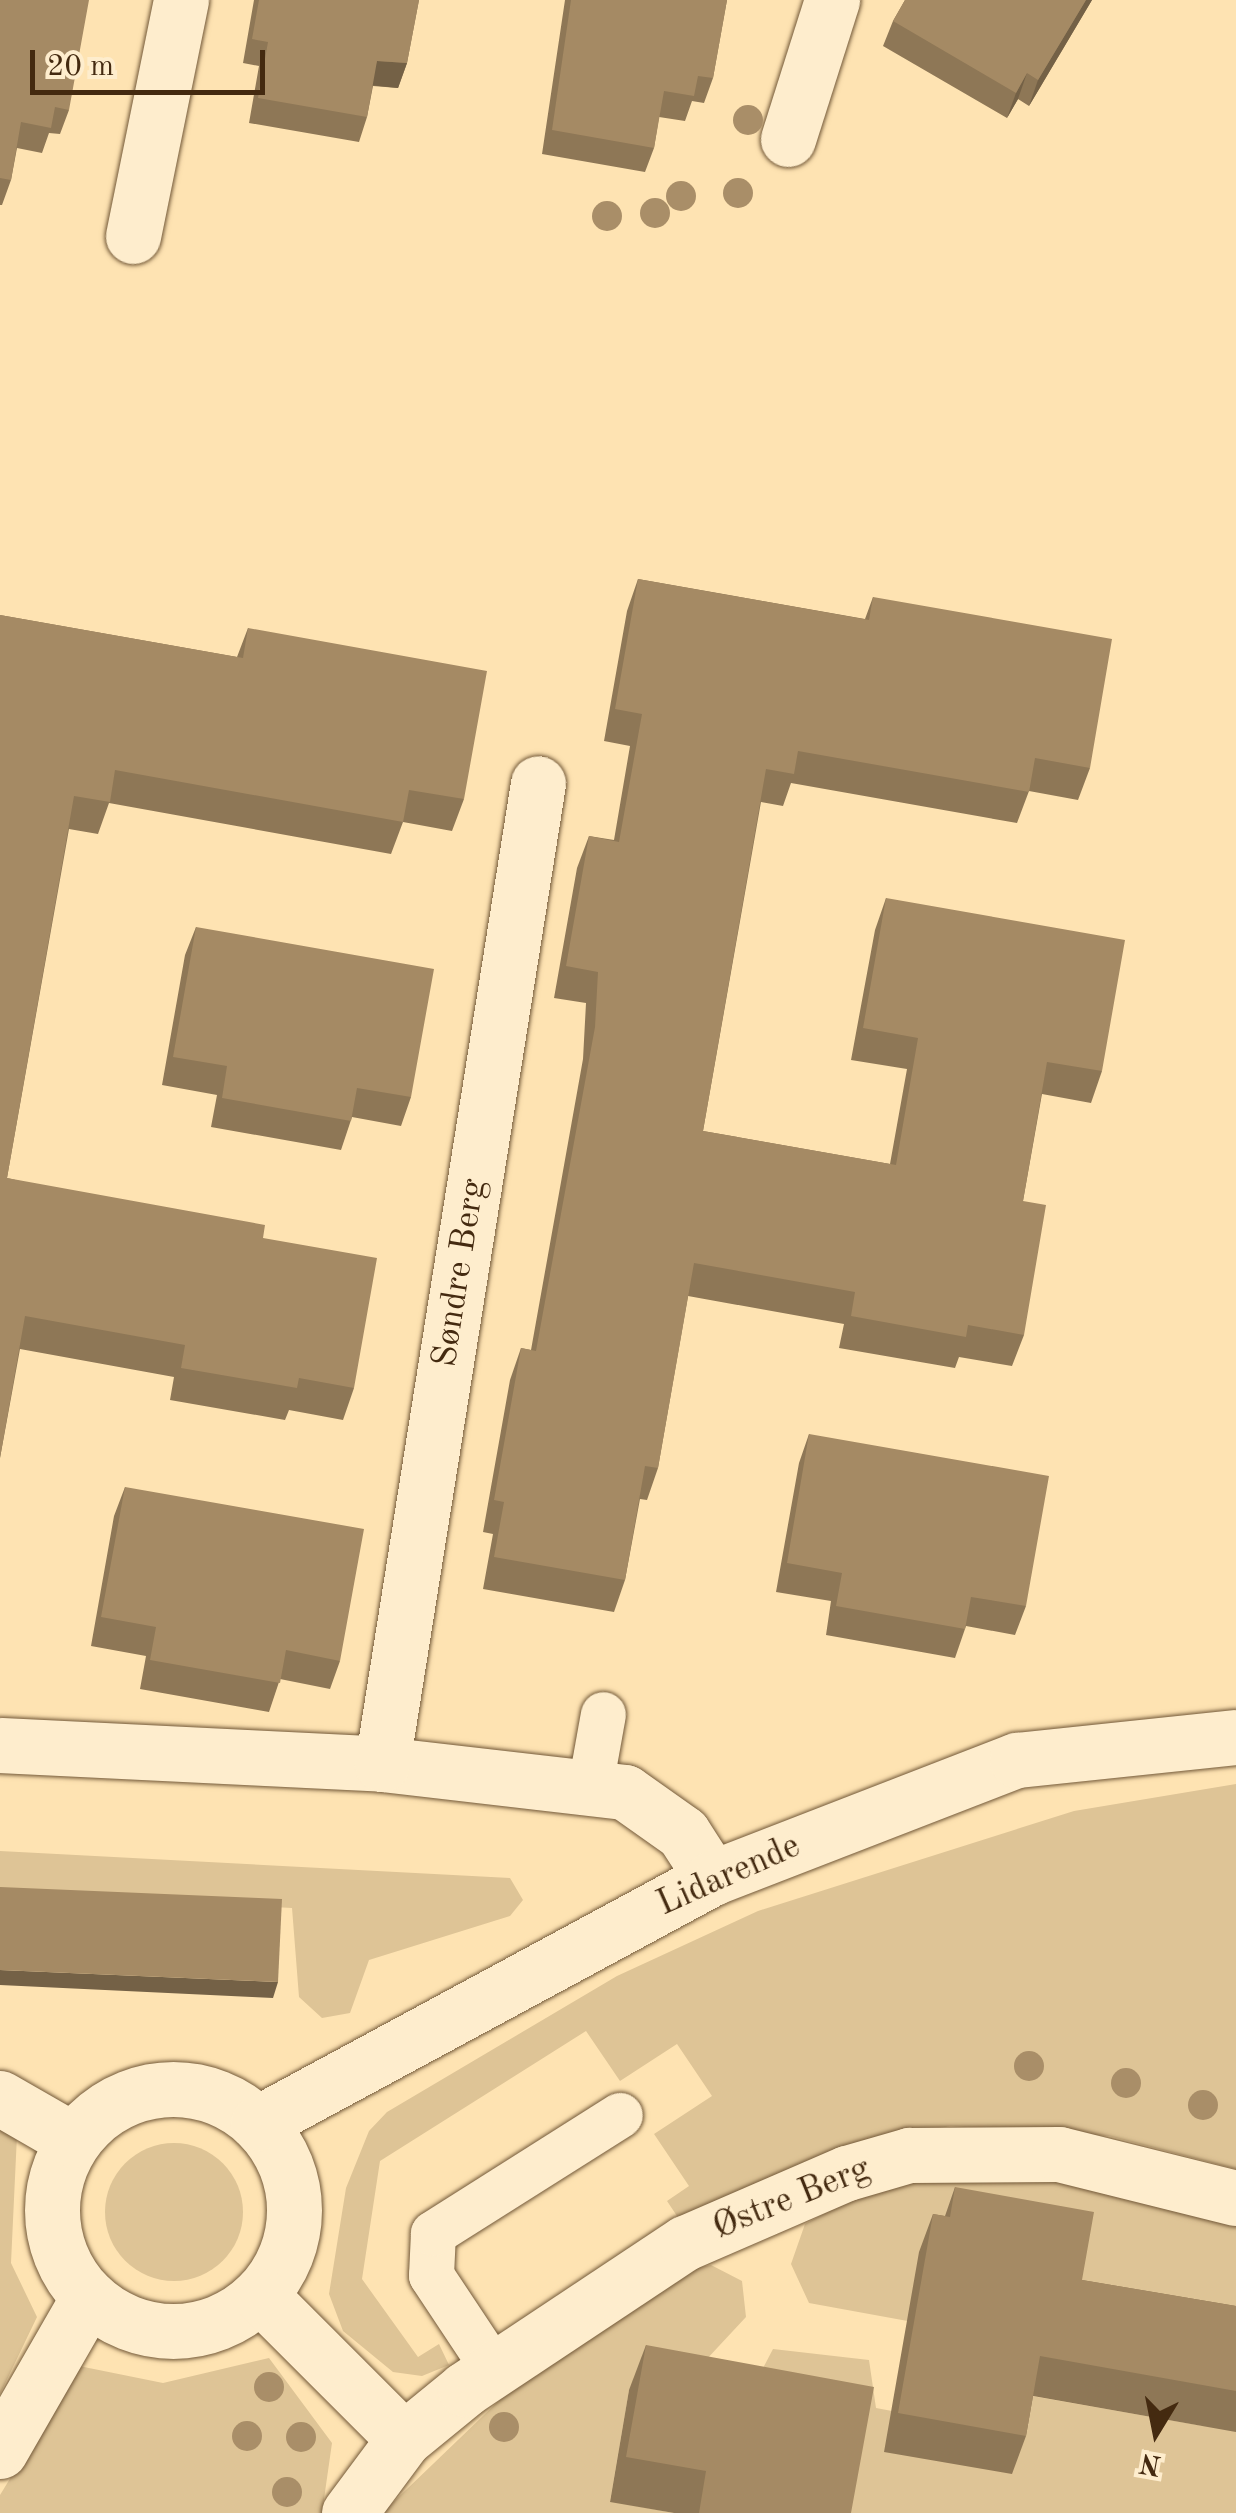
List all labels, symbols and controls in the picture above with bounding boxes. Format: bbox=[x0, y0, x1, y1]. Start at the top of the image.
scale bar bbox=[35, 30, 270, 92]
text: 20 m bbox=[47, 52, 114, 82]
street label: Søndre Berg bbox=[424, 1176, 496, 1370]
street label: Lidarende bbox=[651, 1826, 807, 1926]
street label: Østre Berg bbox=[707, 2148, 877, 2250]
north arrow bbox=[1106, 2383, 1206, 2483]
text: N bbox=[1138, 2447, 1164, 2478]

